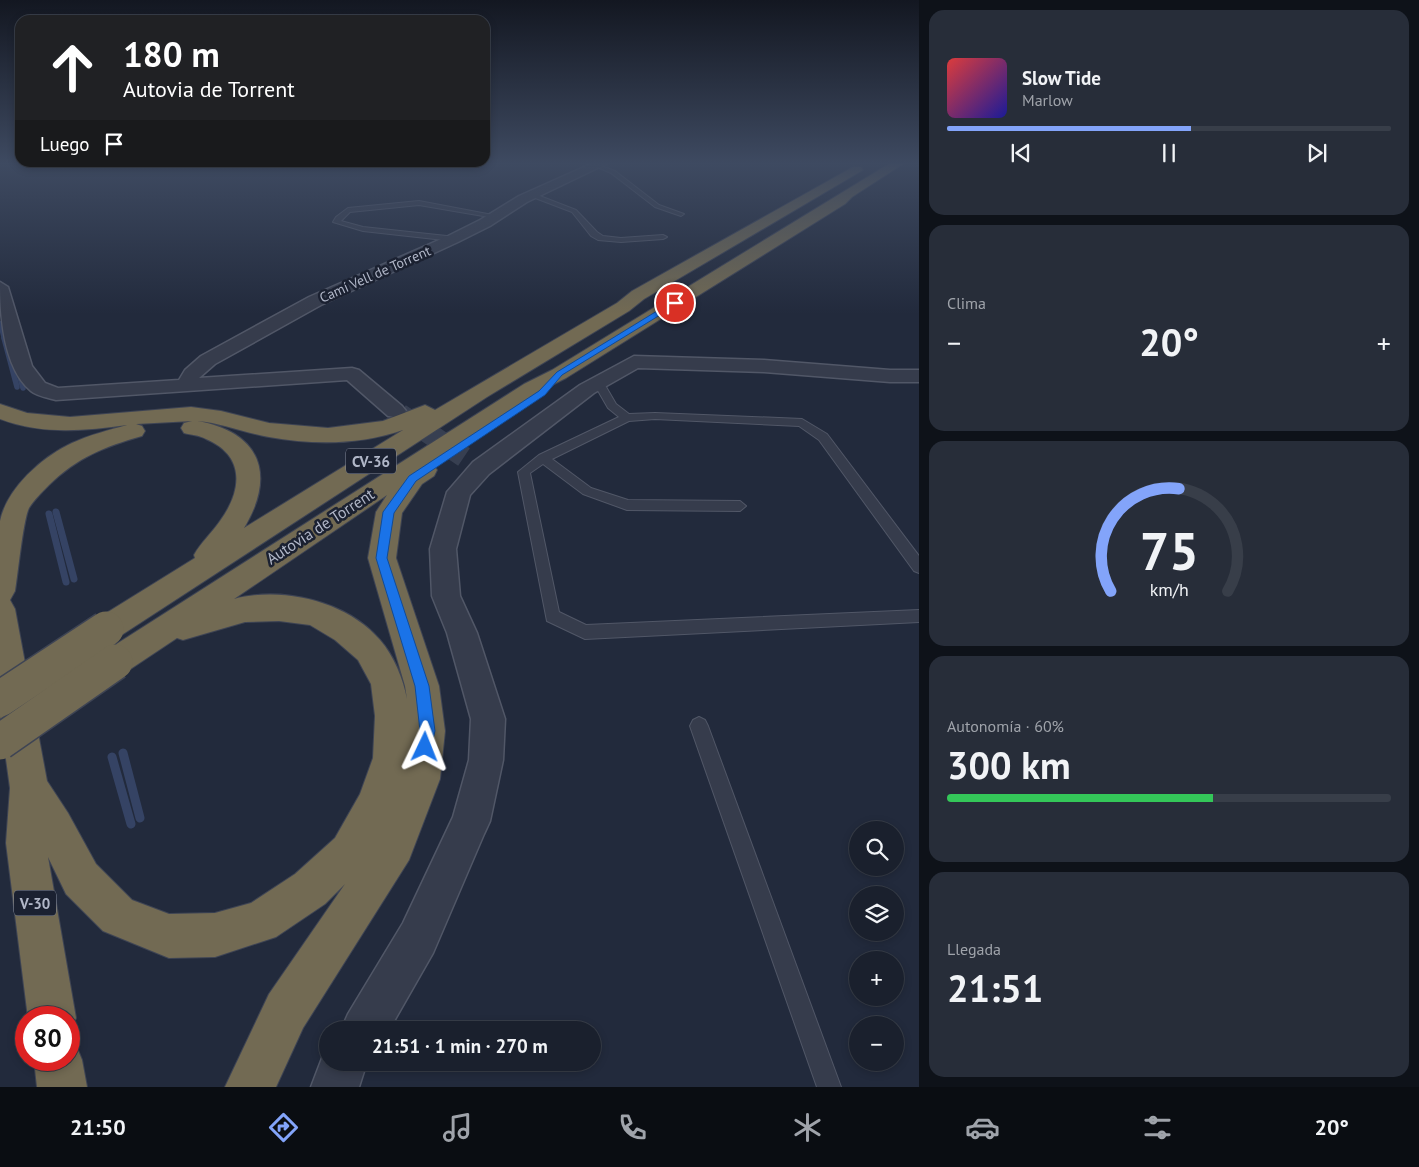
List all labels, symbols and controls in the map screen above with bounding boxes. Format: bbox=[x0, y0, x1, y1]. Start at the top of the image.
text: 180 m bbox=[123, 31, 220, 77]
icon: ahead bbox=[40, 35, 105, 100]
text: Slow Tide bbox=[1022, 66, 1101, 90]
text: Autovia de Torrent bbox=[123, 75, 295, 103]
text: Marlow bbox=[1022, 90, 1073, 110]
icon: arrive bbox=[100, 130, 128, 158]
text: Luego bbox=[40, 132, 90, 156]
icon: previous bbox=[1007, 139, 1035, 167]
icon: pause bbox=[1155, 139, 1183, 167]
icon: next bbox=[1303, 139, 1331, 167]
street label: Camí Vell de Torrent bbox=[317, 241, 434, 307]
pin bbox=[654, 282, 696, 324]
icon: arrive bbox=[661, 289, 689, 317]
text: Clima bbox=[947, 293, 986, 313]
text: 20° bbox=[1139, 317, 1199, 366]
text: − bbox=[947, 324, 961, 361]
text: + bbox=[1377, 324, 1391, 361]
road number: CV-36 bbox=[346, 448, 396, 474]
street label: Autovia de Torrent bbox=[262, 483, 378, 568]
text: 75 bbox=[1140, 517, 1198, 584]
text: km/h bbox=[1149, 578, 1189, 601]
text: Autonomía · 60% bbox=[947, 716, 1064, 736]
position arrow bbox=[398, 720, 450, 772]
text: 300 km bbox=[947, 740, 1071, 789]
map controls bbox=[849, 821, 904, 1071]
button: search bbox=[849, 821, 904, 876]
button: layers bbox=[849, 886, 904, 941]
road number: V-30 bbox=[14, 890, 56, 916]
text: Llegada bbox=[947, 939, 1001, 959]
button: + bbox=[849, 951, 904, 1006]
text: 21:51 bbox=[947, 963, 1043, 1012]
speed limit sign: 80 bbox=[15, 1006, 80, 1071]
button: − bbox=[849, 1016, 904, 1071]
text: 21:51 · 1 min · 270 m bbox=[372, 1034, 548, 1058]
icon: directions bbox=[266, 1110, 301, 1145]
icon: music bbox=[440, 1110, 475, 1145]
icon: phone bbox=[615, 1110, 650, 1145]
icon: climate bbox=[790, 1110, 825, 1145]
icon: car bbox=[965, 1110, 1000, 1145]
icon: filters bbox=[1140, 1110, 1175, 1145]
text: 21:50 bbox=[70, 1113, 126, 1141]
text: 20° bbox=[1314, 1113, 1349, 1141]

